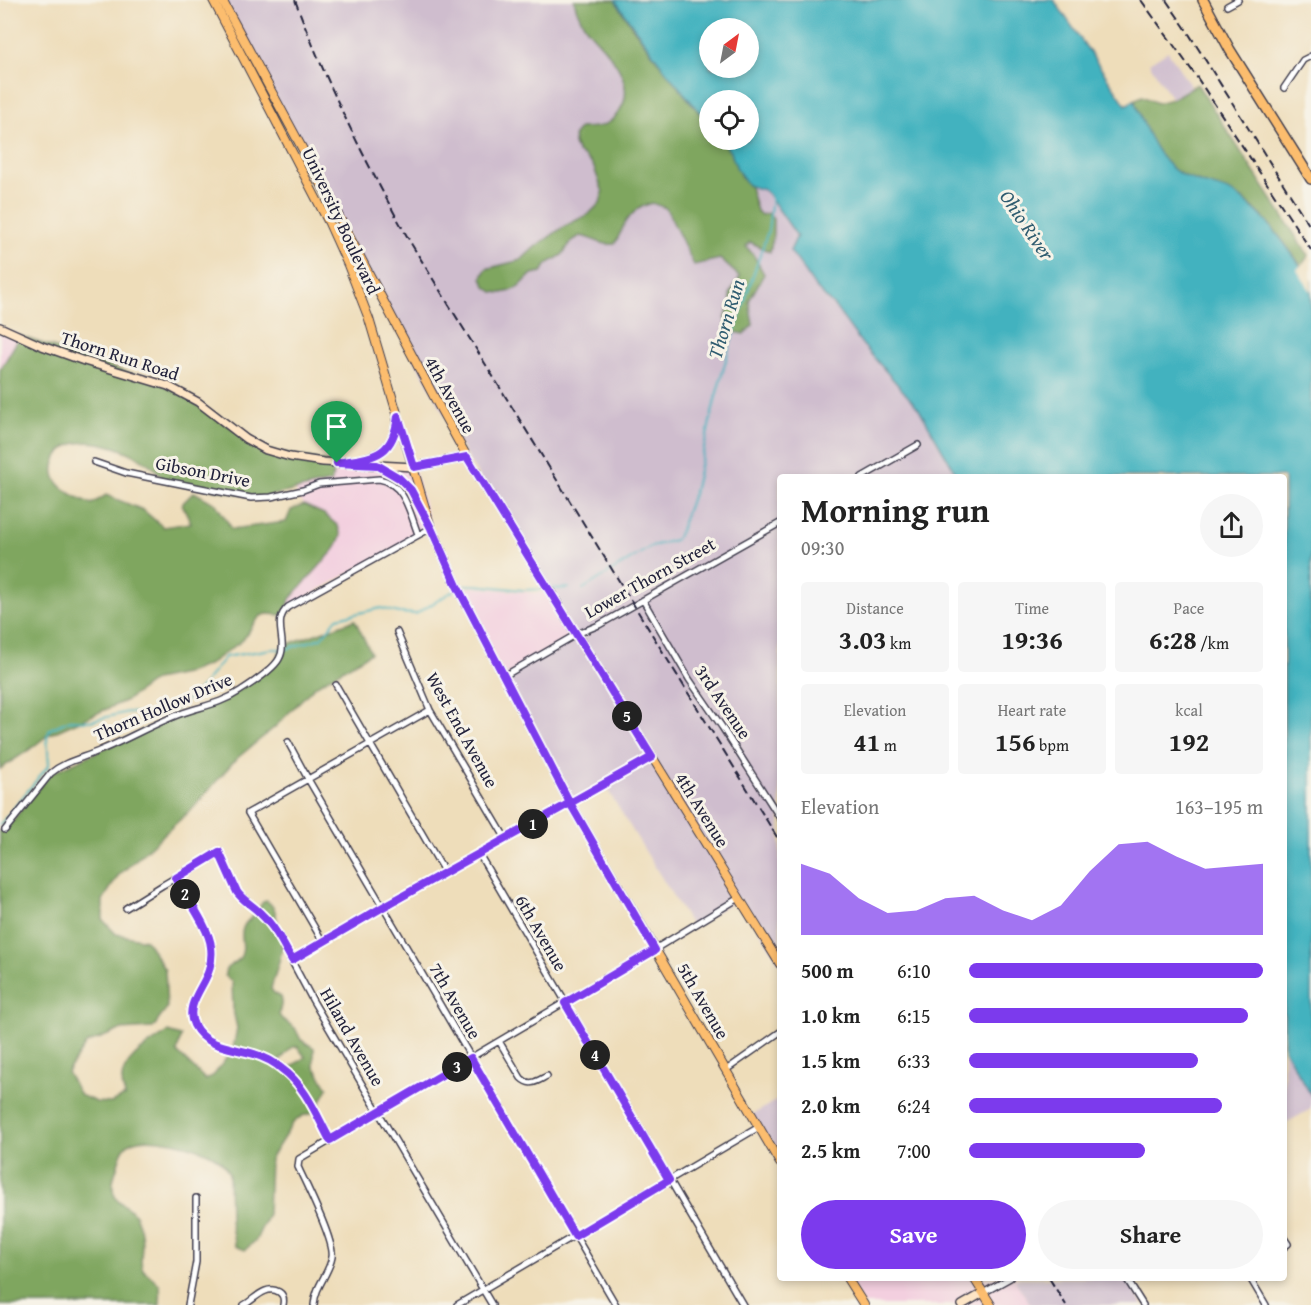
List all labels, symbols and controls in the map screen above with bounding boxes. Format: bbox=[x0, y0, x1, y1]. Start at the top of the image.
north arrow bbox=[699, 18, 759, 78]
map controls bbox=[699, 18, 759, 150]
button: locate bbox=[699, 90, 759, 150]
street label: University Boulevard bbox=[296, 143, 388, 299]
water label: Ohio River bbox=[993, 184, 1062, 266]
water label: Thorn Run bbox=[700, 275, 751, 362]
street label: Thorn Run Road bbox=[58, 324, 183, 387]
street label: 4th Avenue bbox=[418, 351, 483, 438]
pin bbox=[311, 401, 362, 463]
icon: arrive bbox=[320, 410, 353, 443]
street label: Gibson Drive bbox=[154, 449, 253, 494]
text: Morning run bbox=[801, 486, 990, 534]
button: share bbox=[1200, 494, 1263, 557]
street label: Lower Thorn Street bbox=[579, 530, 721, 625]
text: 09:30 bbox=[801, 533, 844, 562]
text: Distance bbox=[846, 596, 904, 620]
text: Time bbox=[1015, 596, 1049, 620]
text: Pace bbox=[1174, 596, 1204, 620]
text: 3.03 bbox=[839, 620, 887, 659]
text: 19:36 bbox=[1001, 620, 1063, 659]
text: 6:28 bbox=[1149, 620, 1197, 659]
text: km bbox=[887, 631, 911, 655]
text: /km bbox=[1197, 631, 1229, 655]
street label: 3rd Avenue bbox=[689, 659, 758, 744]
street label: Thorn Hollow Drive bbox=[89, 665, 236, 748]
street label: West End Avenue bbox=[419, 667, 505, 793]
text: Elevation bbox=[844, 698, 906, 722]
text: Heart rate bbox=[998, 698, 1066, 722]
text: kcal bbox=[1175, 698, 1203, 722]
pin: 5 bbox=[612, 701, 642, 731]
text: 5 bbox=[623, 704, 631, 728]
text: 41 bbox=[853, 722, 880, 761]
text: 156 bbox=[995, 722, 1035, 761]
text: 192 bbox=[1169, 722, 1209, 761]
text: m bbox=[880, 733, 897, 757]
text: bpm bbox=[1035, 733, 1069, 757]
street label: 4th Avenue bbox=[669, 767, 736, 853]
text: Elevation bbox=[801, 792, 879, 821]
text: 163–195 m bbox=[1175, 792, 1263, 821]
pin: 1 bbox=[518, 809, 548, 839]
text: 1 bbox=[529, 812, 537, 836]
pin: 2 bbox=[170, 879, 200, 909]
text: 2 bbox=[181, 882, 189, 906]
street label: 6th Avenue bbox=[509, 889, 574, 976]
text: 500 m bbox=[801, 956, 854, 985]
text: 6:10 bbox=[897, 956, 931, 985]
street label: 7th Avenue bbox=[423, 957, 488, 1044]
street label: 5th Avenue bbox=[671, 957, 736, 1044]
street label: Hiland Avenue bbox=[313, 983, 392, 1091]
text: 1.0 km bbox=[801, 1001, 860, 1030]
text: 6:15 bbox=[897, 1001, 931, 1030]
pin: 4 bbox=[580, 1040, 610, 1070]
text: 4 bbox=[591, 1043, 599, 1067]
text: 1.5 km bbox=[801, 1046, 860, 1075]
text: 6:33 bbox=[897, 1046, 931, 1075]
pin: 3 bbox=[442, 1052, 472, 1082]
text: 3 bbox=[453, 1055, 461, 1079]
text: 2.0 km bbox=[801, 1091, 860, 1120]
text: 6:24 bbox=[897, 1091, 931, 1120]
text: 2.5 km bbox=[801, 1136, 860, 1165]
text: 7:00 bbox=[897, 1136, 931, 1165]
button: Save bbox=[801, 1200, 1026, 1269]
button: Share bbox=[1038, 1200, 1263, 1269]

